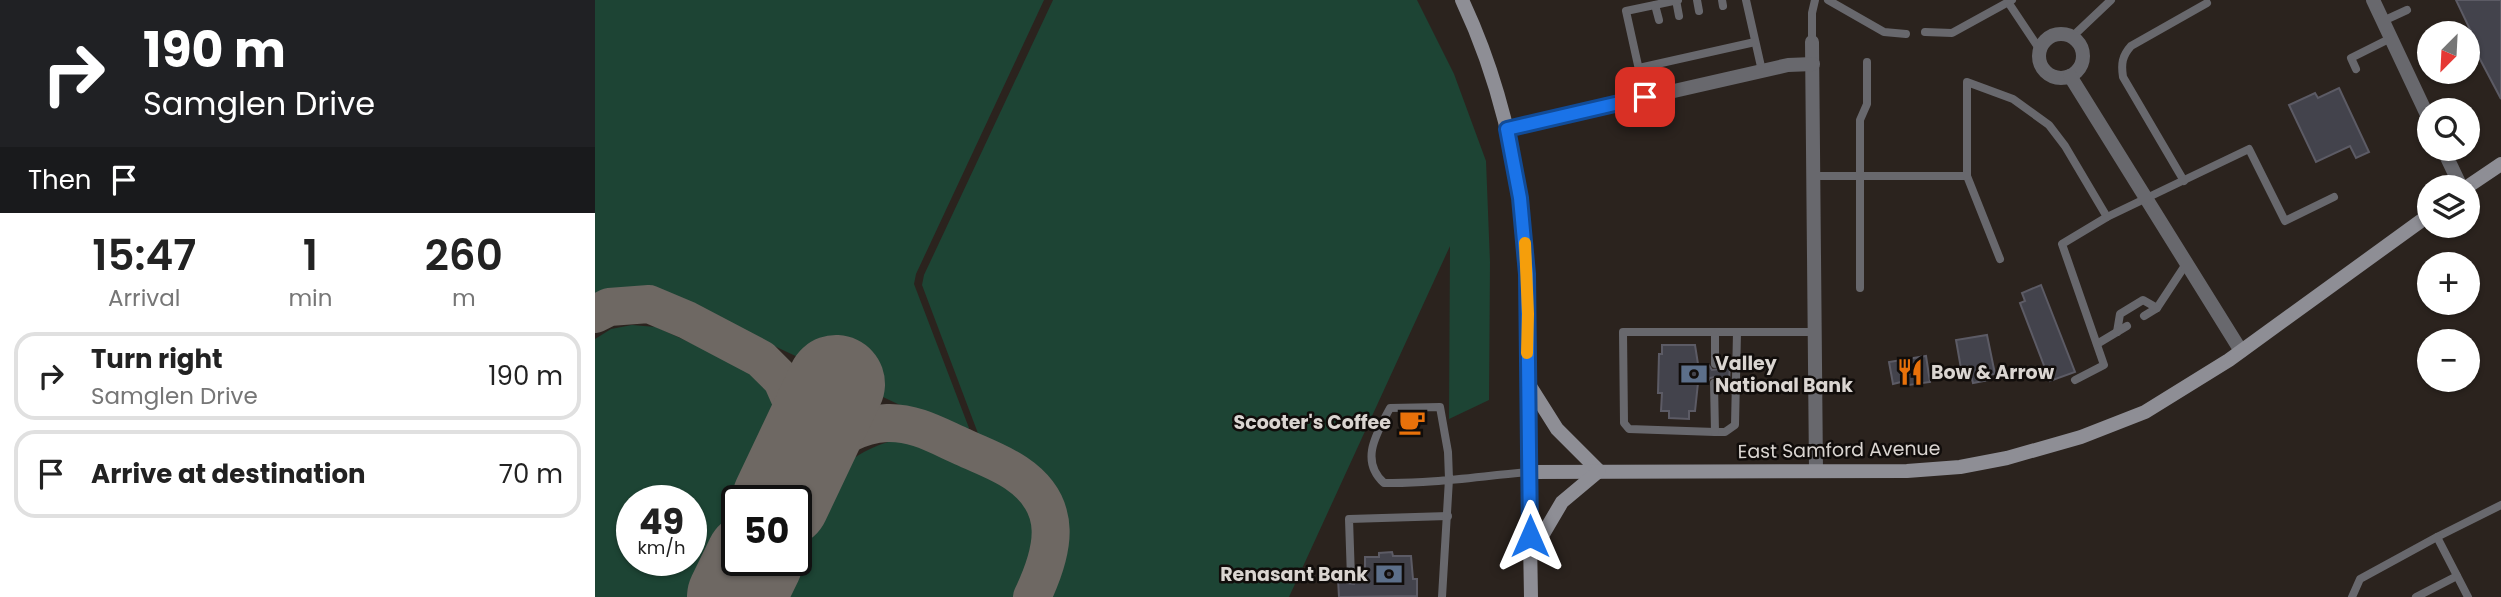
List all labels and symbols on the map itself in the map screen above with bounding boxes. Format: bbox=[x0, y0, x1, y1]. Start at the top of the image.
north arrow bbox=[2417, 21, 2480, 84]
pin bbox=[1615, 67, 1675, 127]
place label: Valley National Bank bbox=[1715, 350, 1853, 399]
restaurant icon: Bow & Arrow bbox=[1895, 357, 1925, 387]
bank icon: Valley National Bank bbox=[1679, 359, 1709, 389]
place label: Bow & Arrow bbox=[1931, 359, 2055, 386]
cafe icon: Scooter's Coffee bbox=[1397, 407, 1427, 437]
place label: Scooter's Coffee bbox=[1234, 409, 1391, 436]
street label: East Samford Avenue bbox=[1737, 435, 1941, 465]
speed limit sign: 50 bbox=[721, 485, 812, 576]
position arrow bbox=[1493, 499, 1567, 573]
bank icon: Renasant Bank bbox=[1374, 559, 1404, 589]
place label: Renasant Bank bbox=[1220, 561, 1368, 588]

